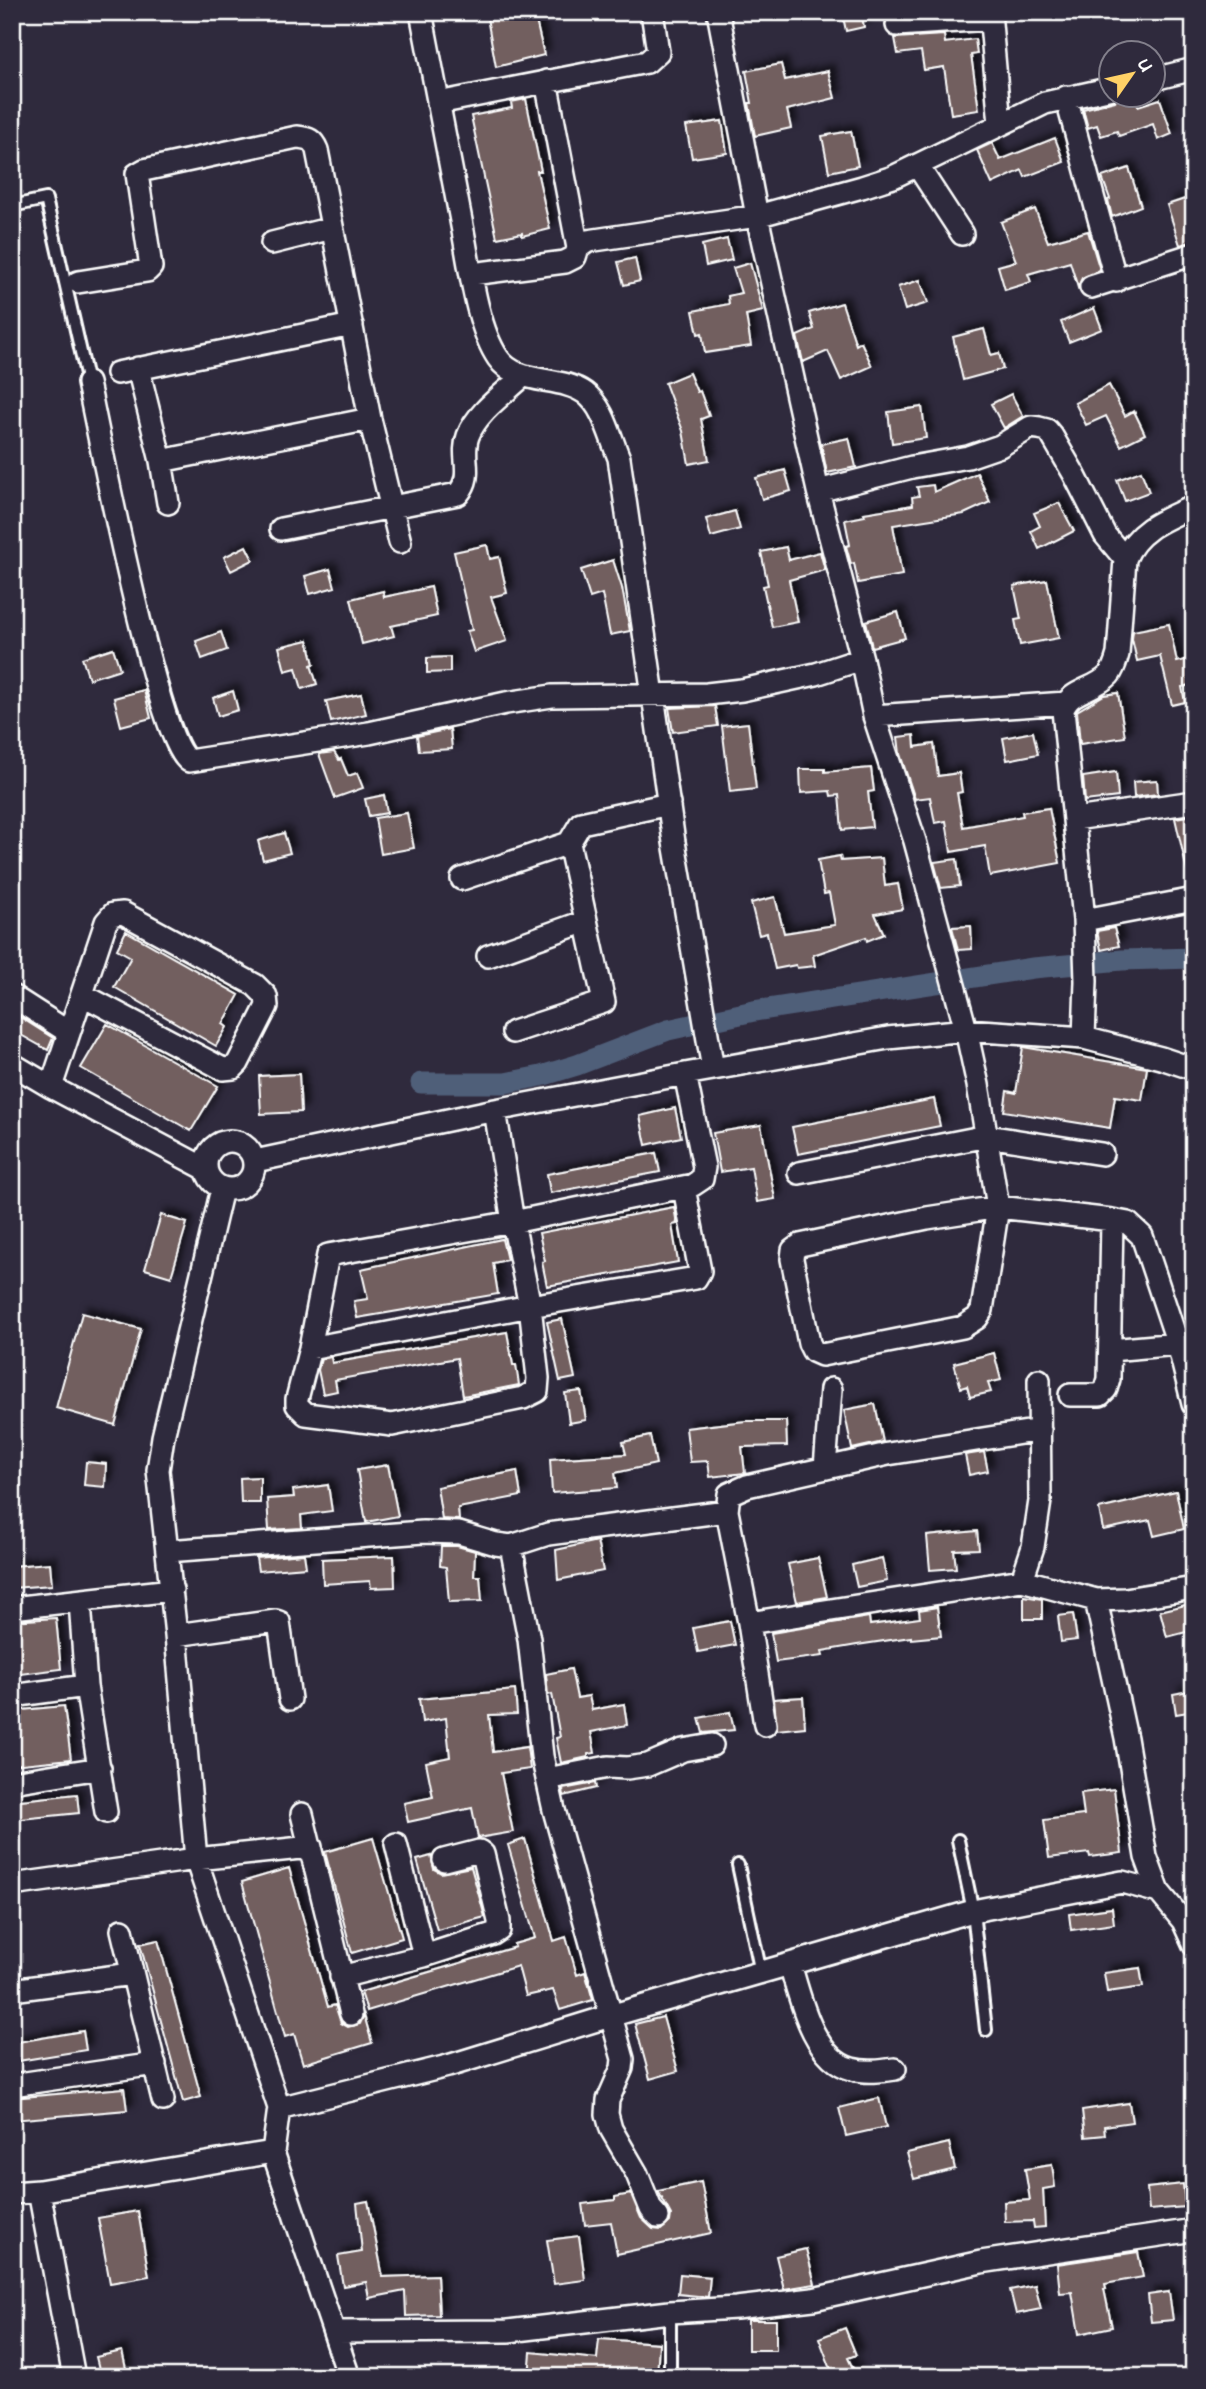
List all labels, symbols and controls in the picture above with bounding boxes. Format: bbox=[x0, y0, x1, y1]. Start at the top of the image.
north arrow bbox=[1098, 38, 1168, 108]
text: U bbox=[1131, 53, 1159, 78]

